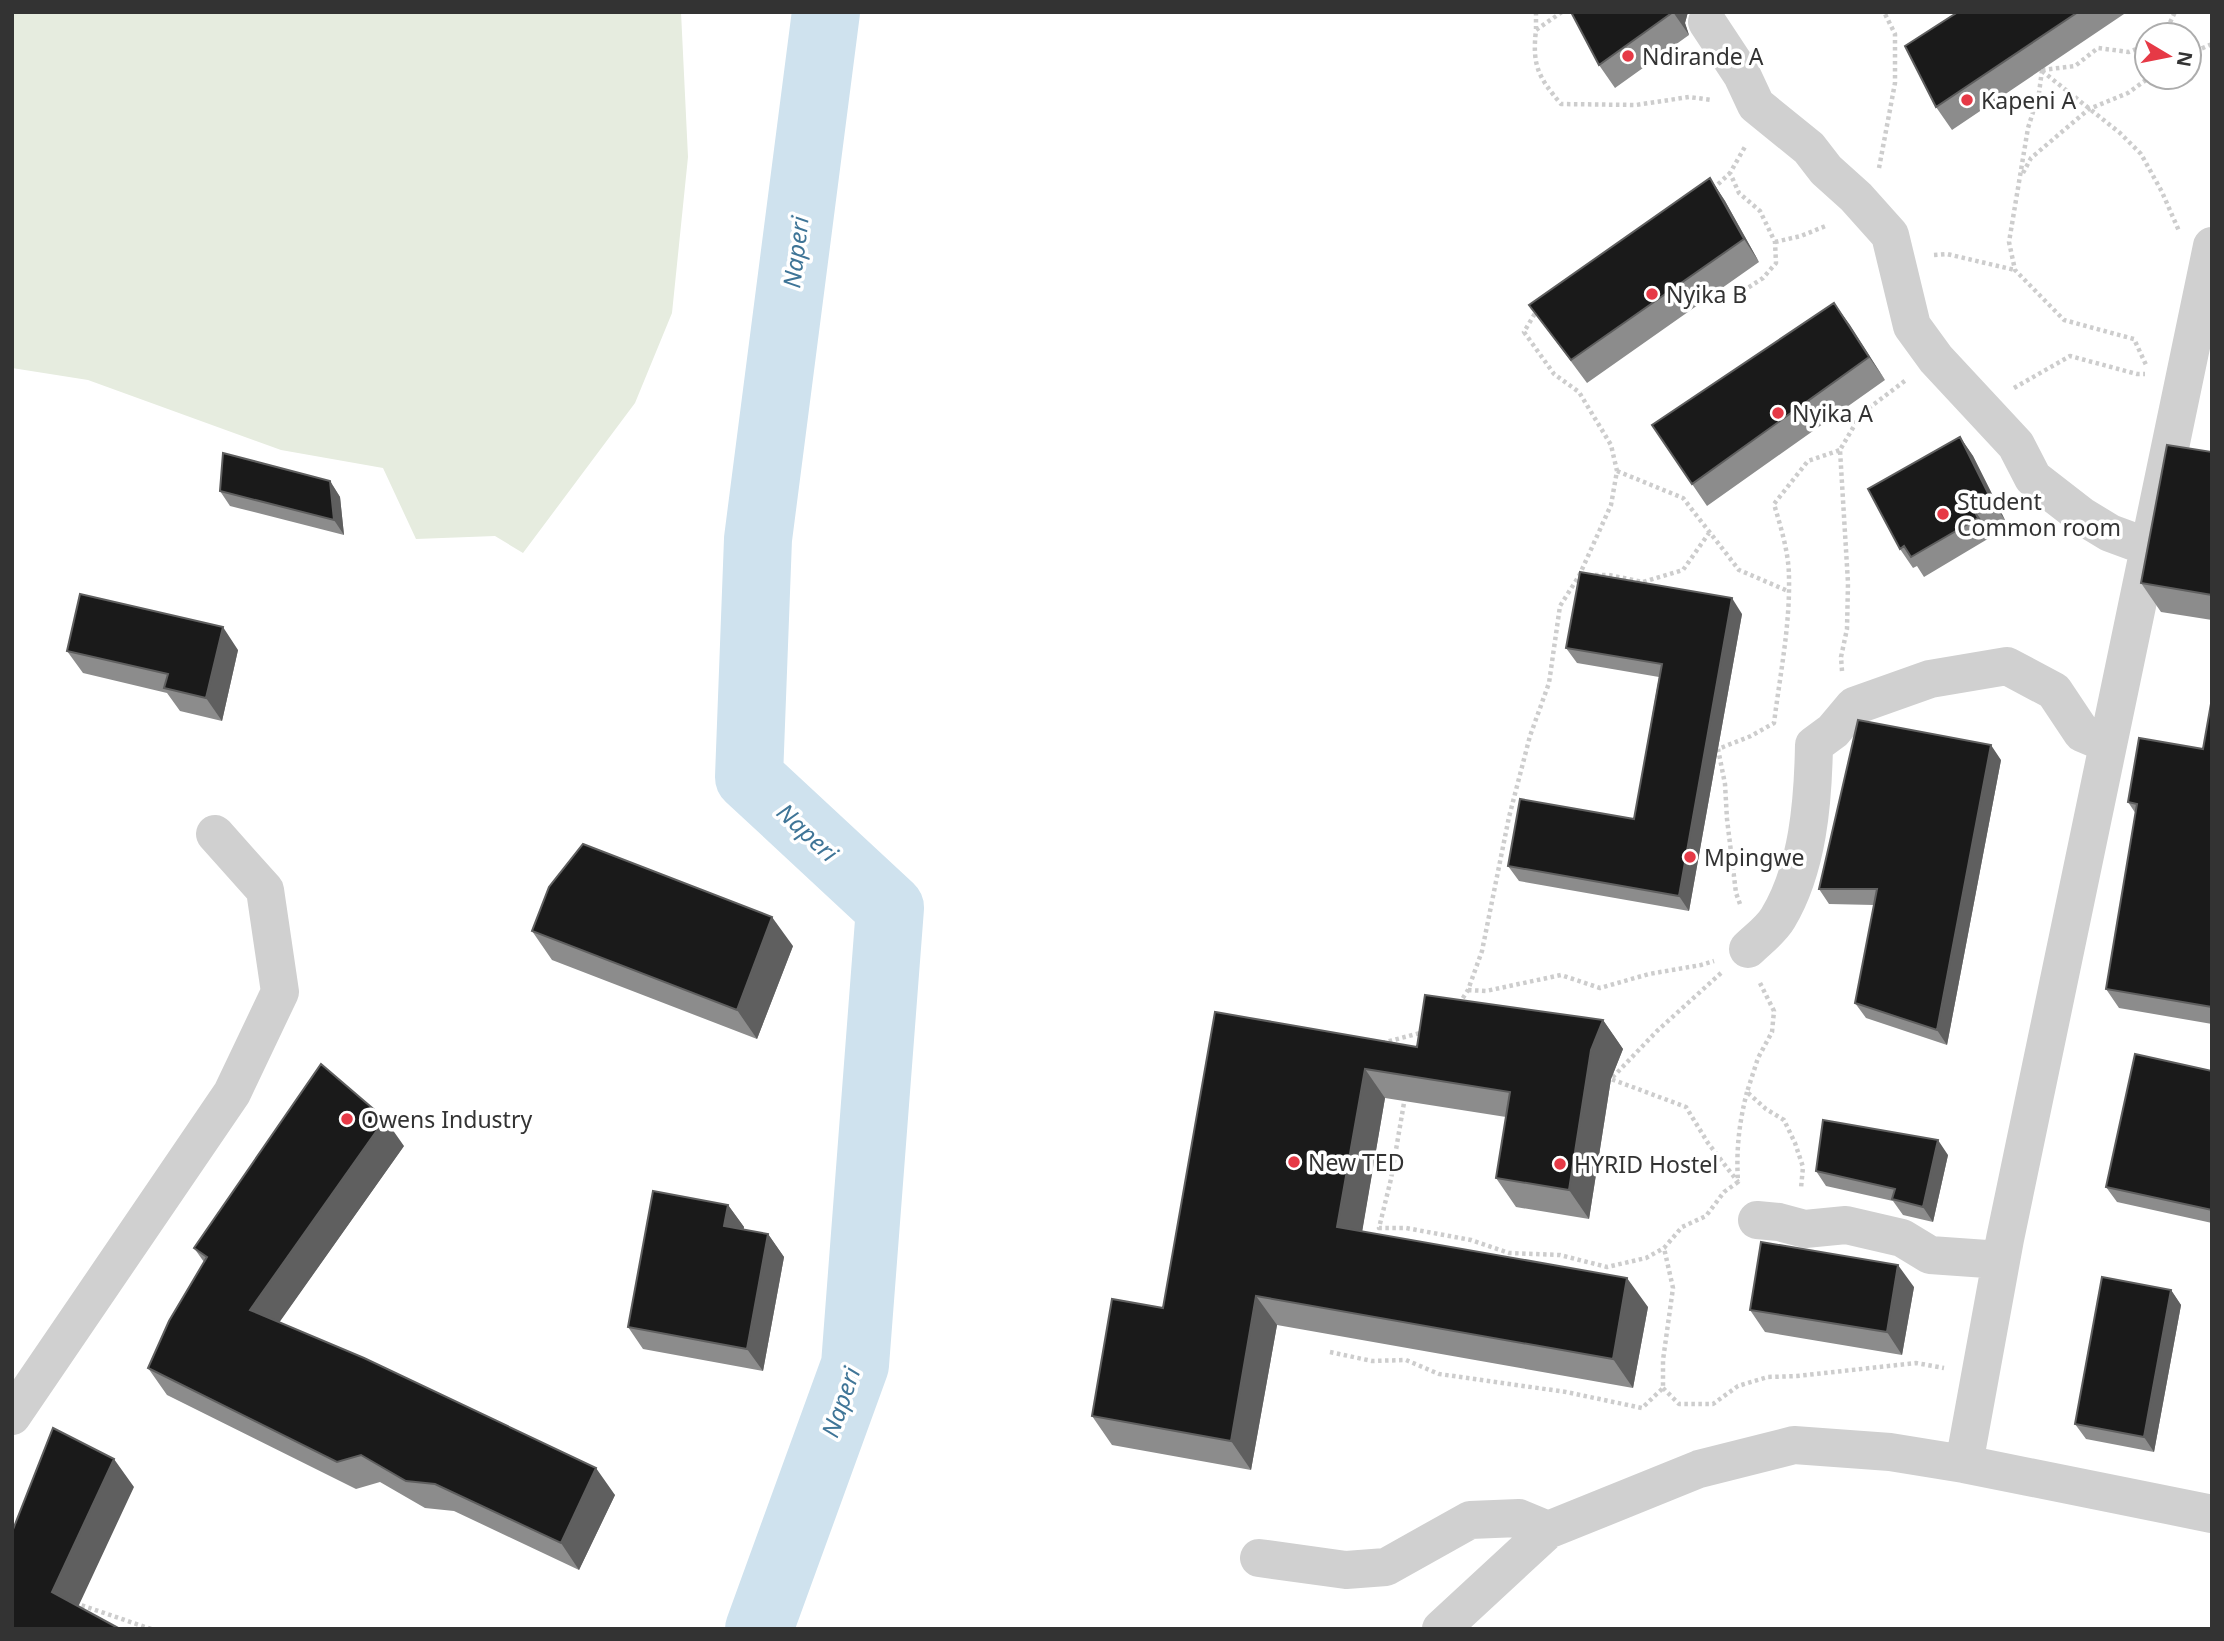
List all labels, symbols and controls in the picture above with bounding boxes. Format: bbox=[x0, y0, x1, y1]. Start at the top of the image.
north arrow bbox=[2133, 21, 2203, 91]
place label: Ndirande A bbox=[1642, 40, 1764, 72]
marker: Ndirande A bbox=[1620, 48, 1636, 64]
text: N bbox=[2171, 49, 2199, 69]
place label: Kapeni A bbox=[1981, 84, 2076, 116]
marker: Kapeni A bbox=[1959, 92, 1975, 108]
water label: Naperi bbox=[774, 213, 816, 290]
place label: Nyika B bbox=[1666, 278, 1747, 310]
marker: Nyika B bbox=[1644, 286, 1660, 302]
place label: Nyika A bbox=[1792, 397, 1873, 429]
marker: Nyika A bbox=[1770, 405, 1786, 421]
place label: Student Common room bbox=[1957, 485, 2121, 543]
marker: Student Common room bbox=[1935, 506, 1951, 522]
water label: Naperi bbox=[770, 795, 846, 869]
place label: Mpingwe bbox=[1704, 841, 1804, 873]
marker: Mpingwe bbox=[1682, 849, 1698, 865]
place label: Owens Industry bbox=[361, 1103, 532, 1135]
marker: Owens Industry bbox=[339, 1111, 355, 1127]
place label: New TED bbox=[1308, 1146, 1404, 1178]
place label: HYRID Hostel bbox=[1574, 1148, 1718, 1180]
marker: New TED bbox=[1286, 1154, 1302, 1170]
marker: HYRID Hostel bbox=[1552, 1156, 1568, 1172]
water label: Naperi bbox=[813, 1362, 868, 1442]

